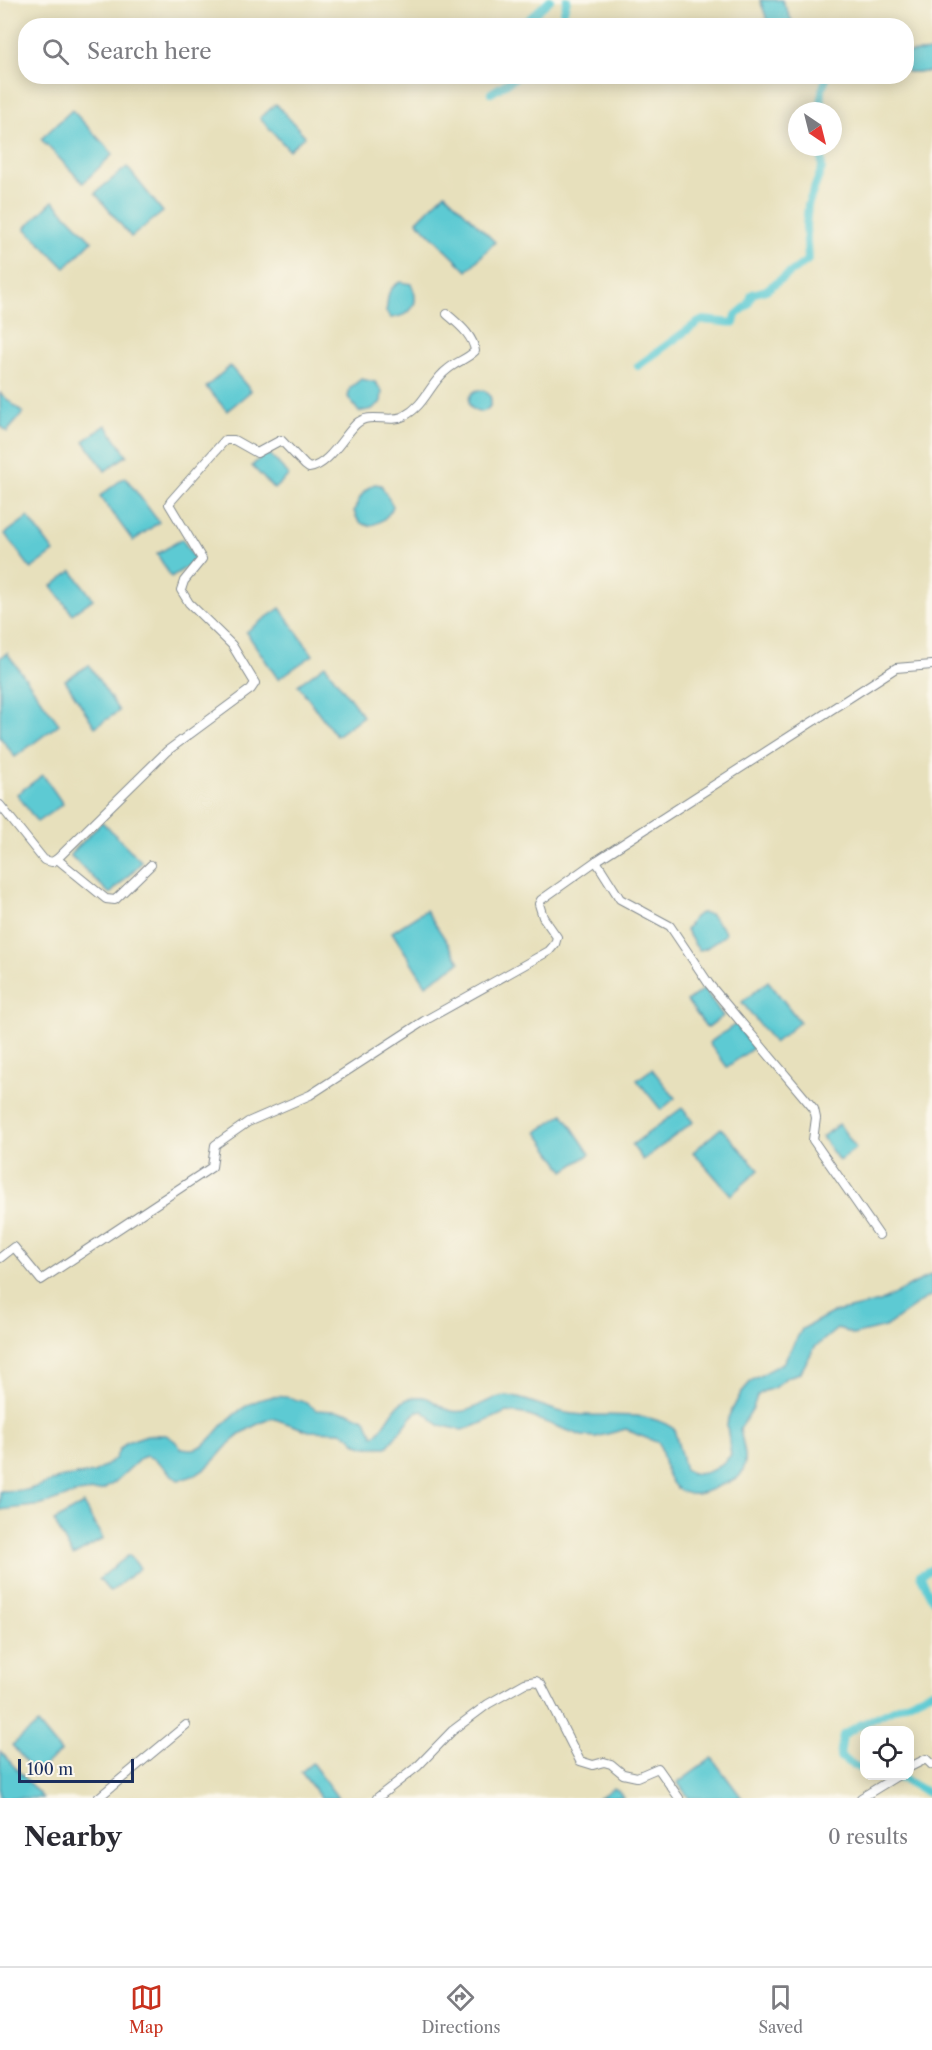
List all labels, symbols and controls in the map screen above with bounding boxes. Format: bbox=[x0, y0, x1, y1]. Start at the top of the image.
search box bbox=[18, 18, 914, 84]
icon: search bbox=[39, 35, 72, 68]
text: Search here bbox=[87, 38, 212, 65]
north arrow bbox=[788, 102, 842, 156]
map controls bbox=[860, 1726, 914, 1780]
button: locate bbox=[860, 1726, 914, 1780]
scale bar bbox=[18, 1756, 134, 1784]
text: 100 m bbox=[27, 1759, 73, 1779]
text: Nearby bbox=[24, 1821, 122, 1853]
text: 0 results bbox=[828, 1825, 908, 1849]
tab: Map bbox=[129, 1981, 163, 2037]
tab: Directions bbox=[421, 1981, 500, 2037]
tab: Saved bbox=[759, 1981, 803, 2037]

